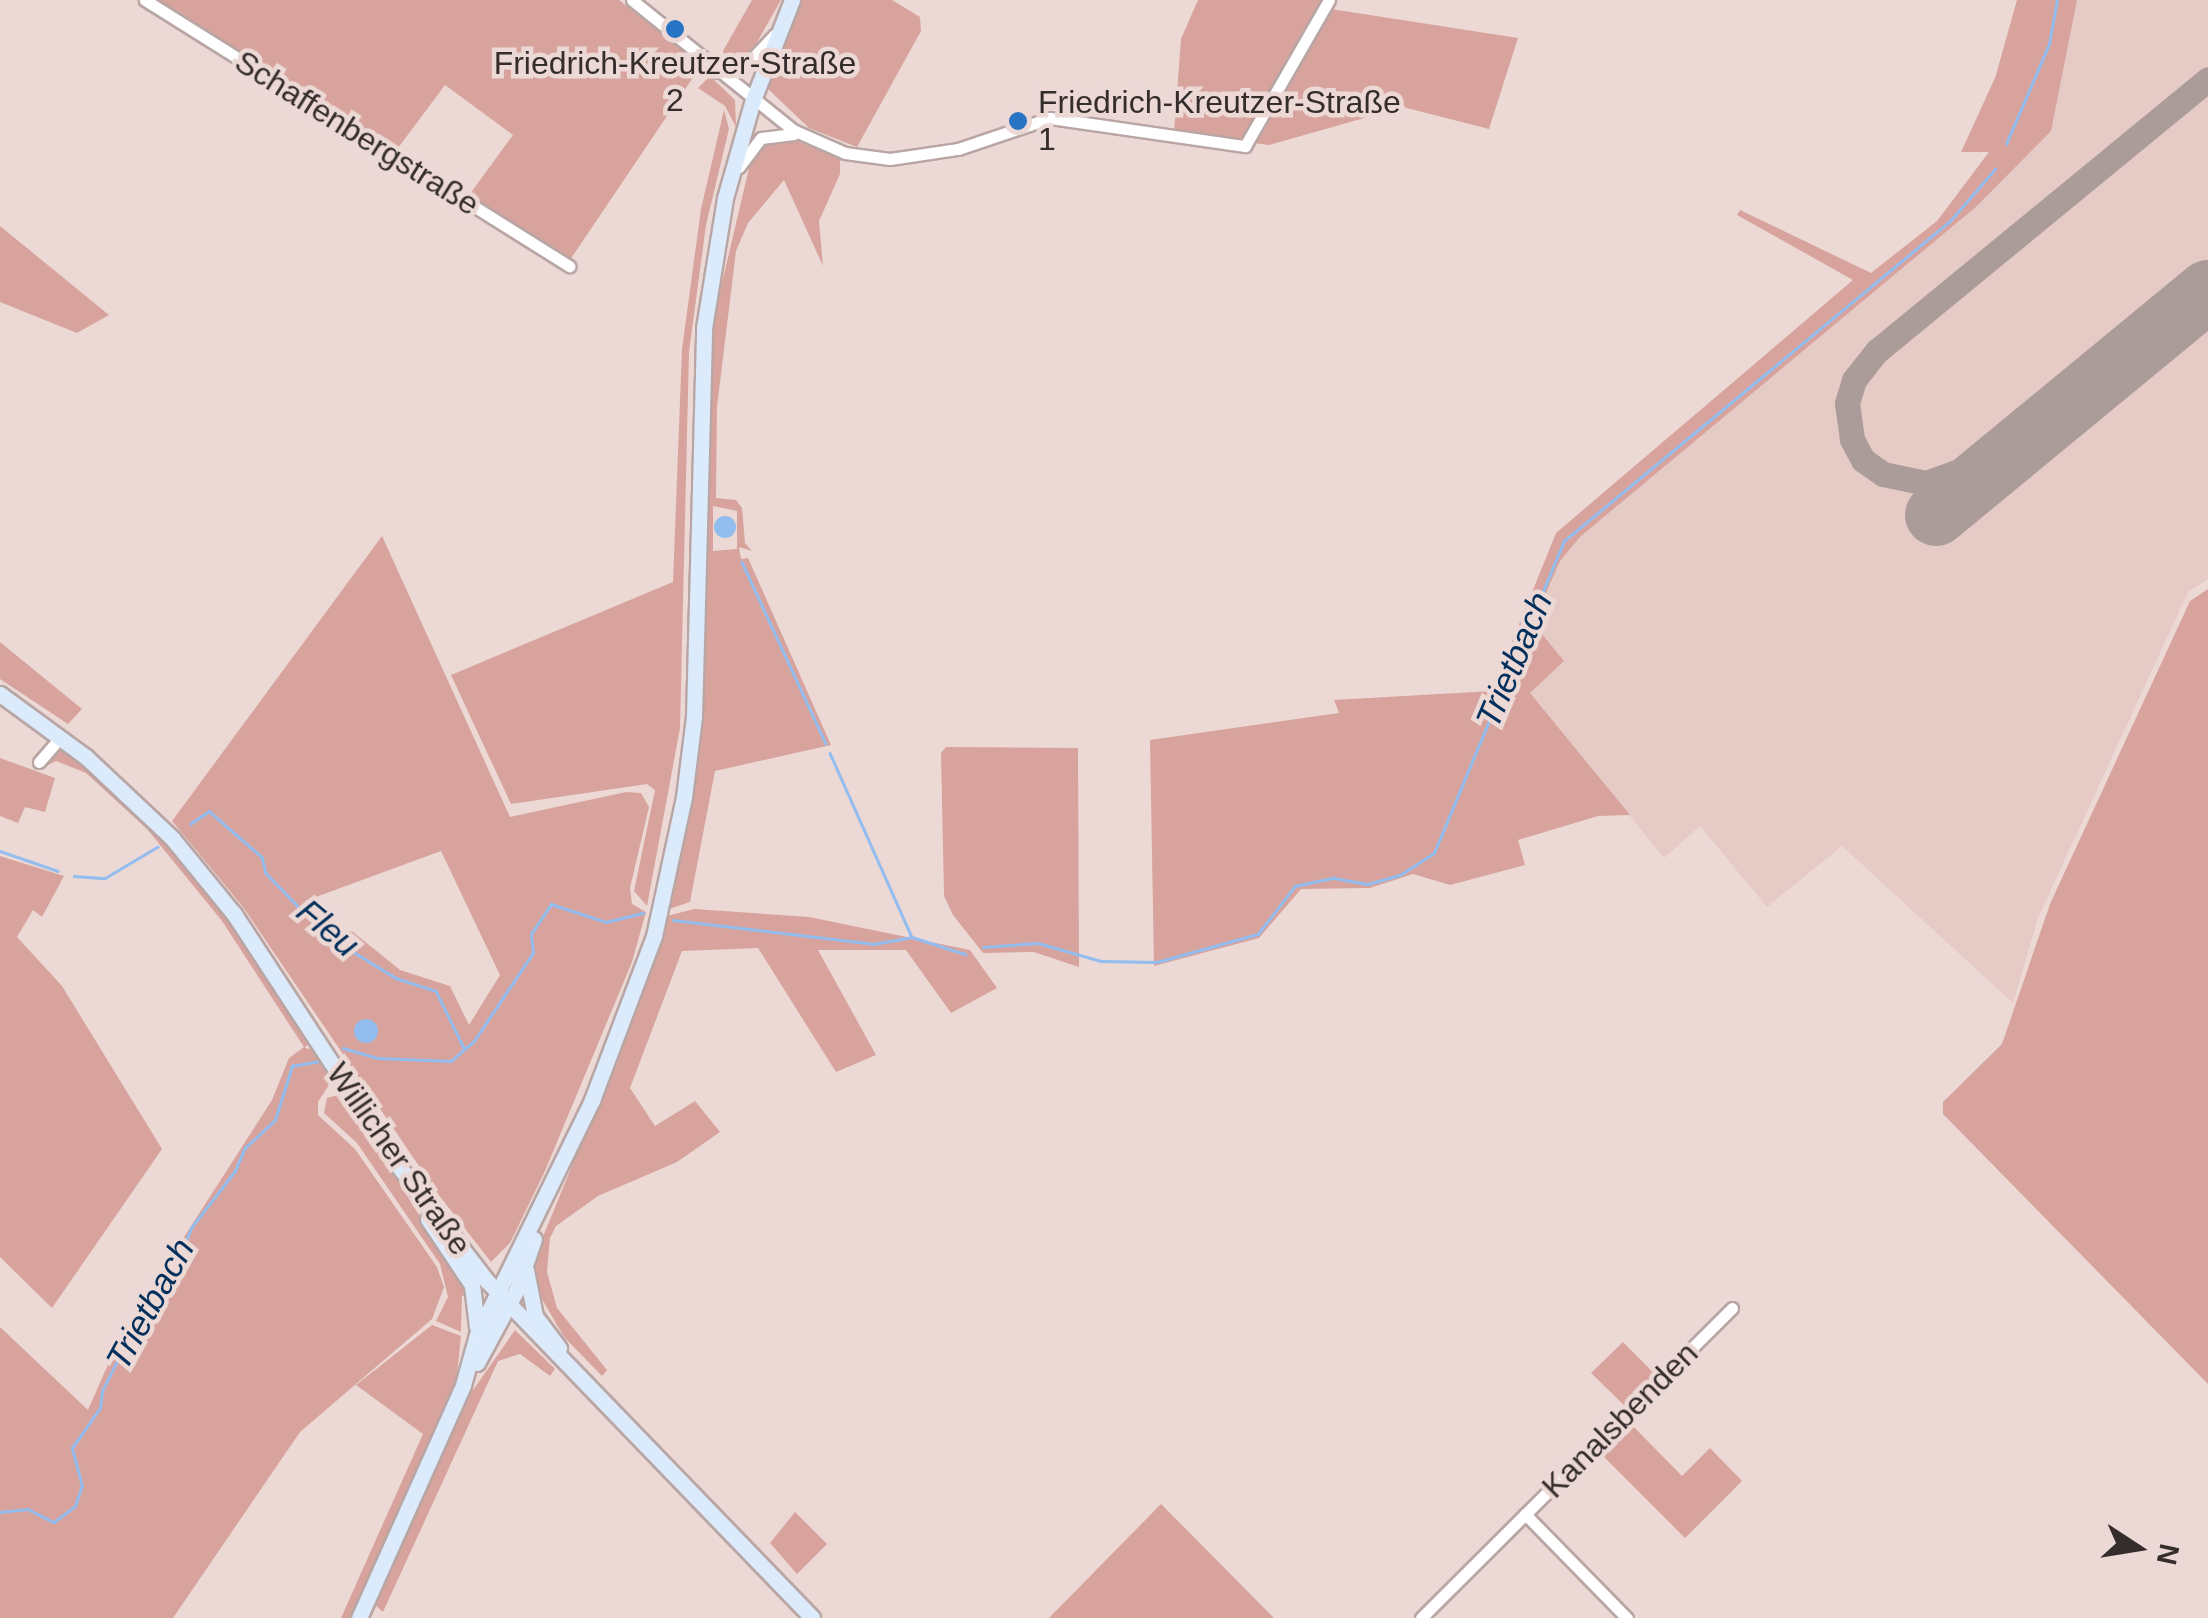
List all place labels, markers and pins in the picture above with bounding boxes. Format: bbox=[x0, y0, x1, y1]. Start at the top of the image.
marker: Friedrich-Kreutzer-Straße 2 bbox=[664, 18, 686, 40]
place label: Friedrich-Kreutzer-Straße 2 bbox=[494, 45, 856, 120]
place label: Friedrich-Kreutzer-Straße 1 bbox=[1038, 84, 1401, 159]
marker: Friedrich-Kreutzer-Straße 1 bbox=[1007, 110, 1029, 132]

